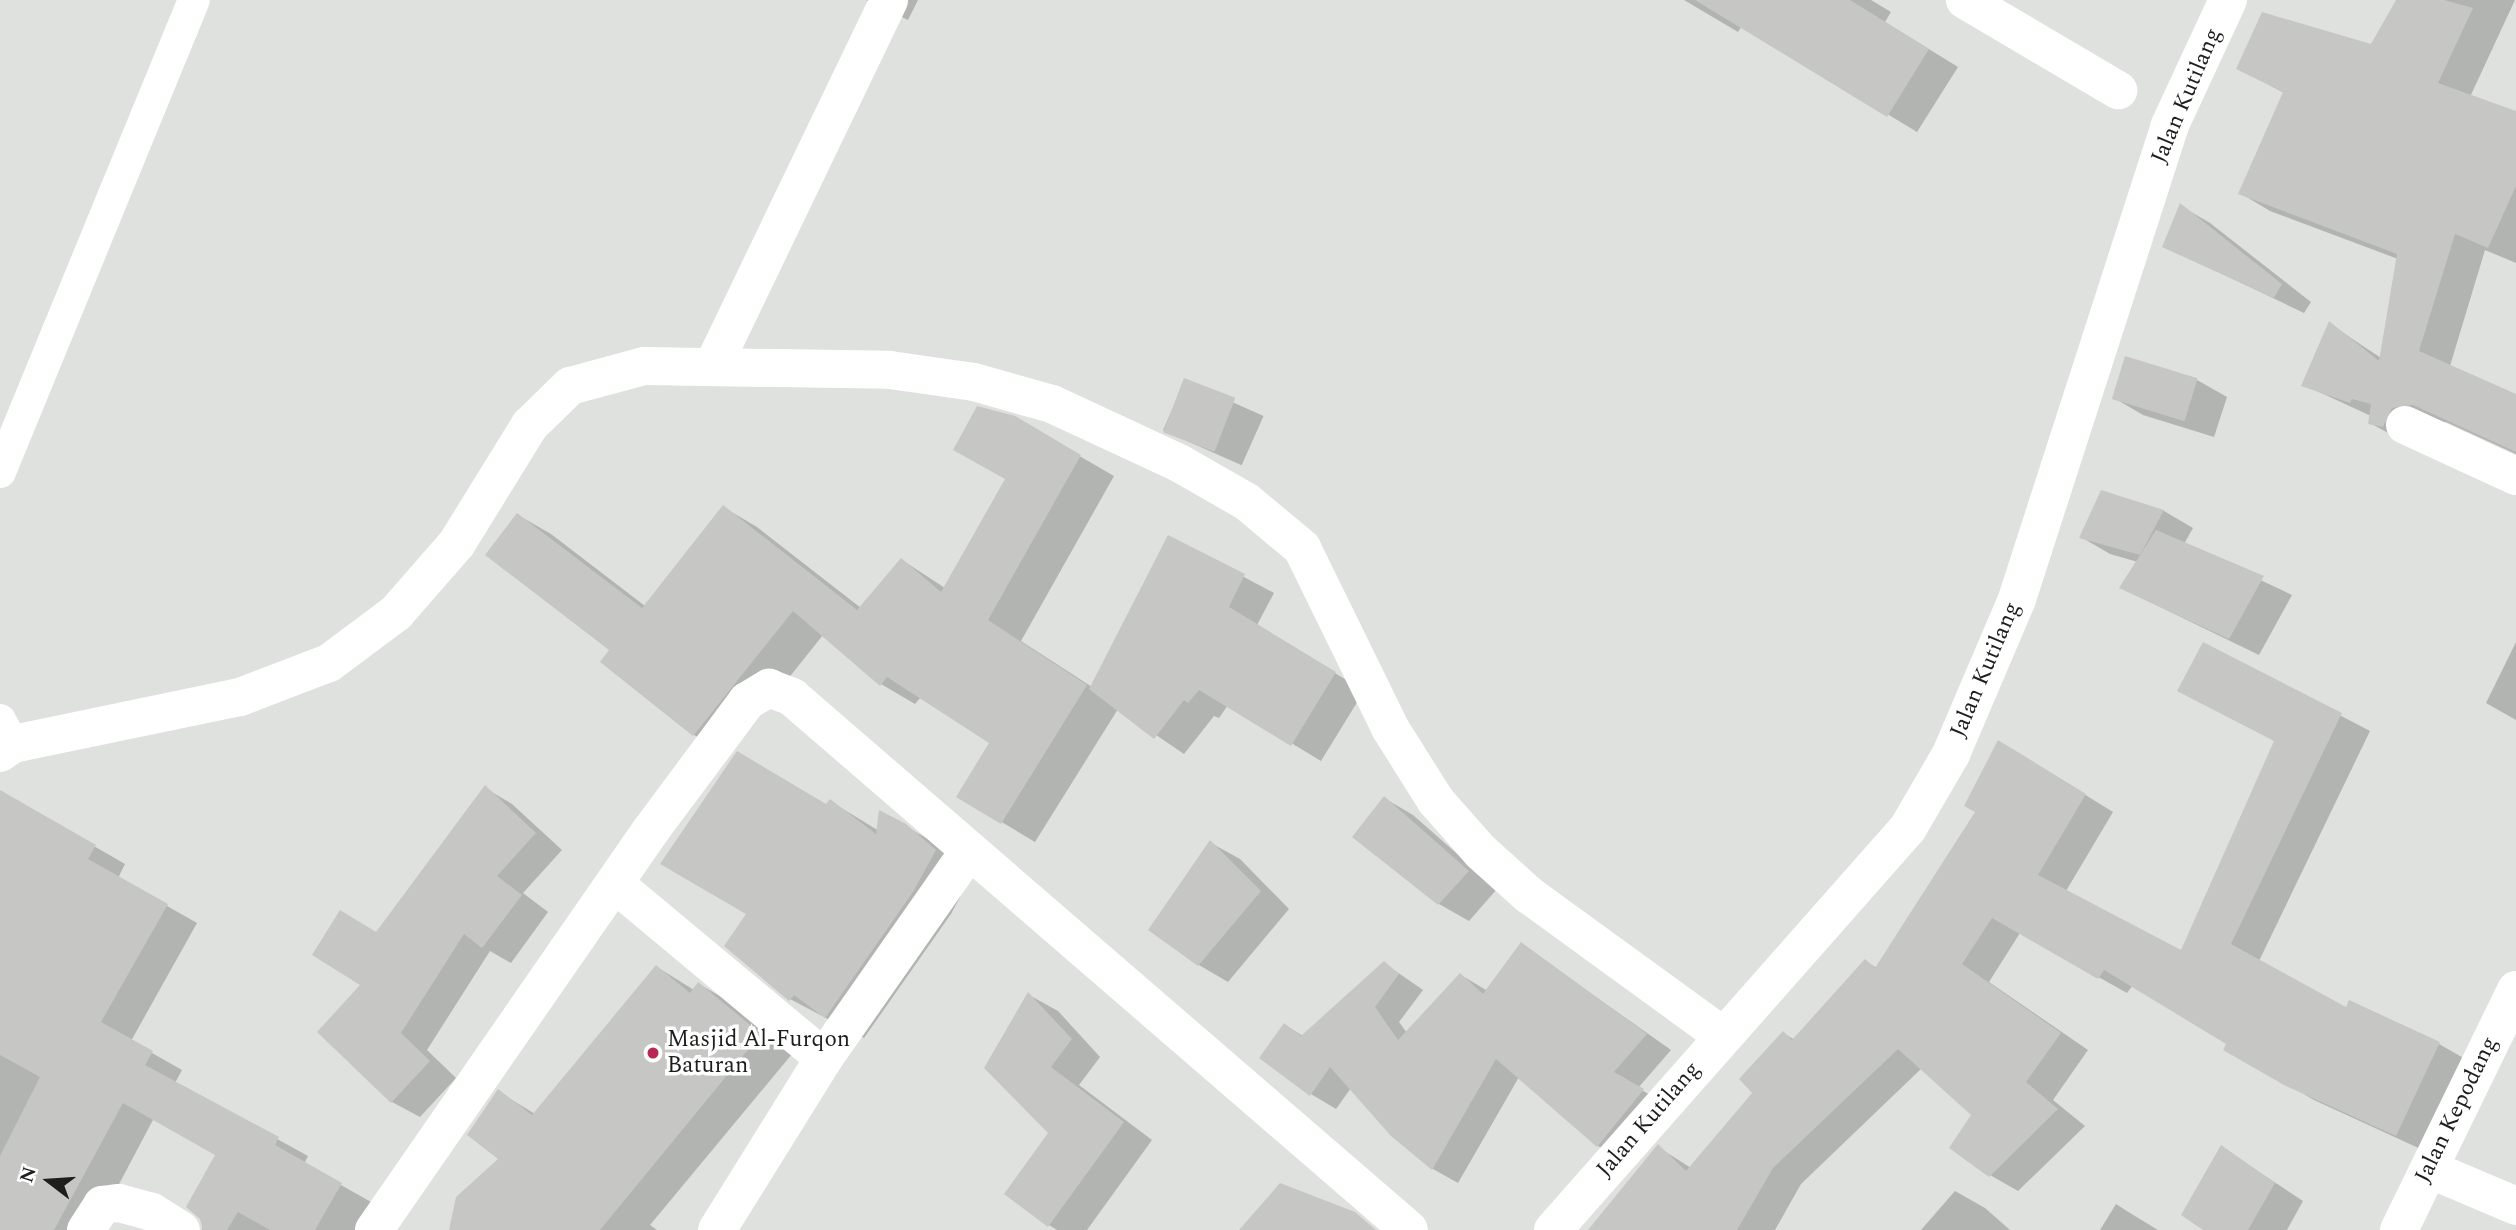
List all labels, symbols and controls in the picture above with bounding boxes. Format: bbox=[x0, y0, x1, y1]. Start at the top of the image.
street label: Jalan Kutilang bbox=[2146, 24, 2228, 168]
street label: Jalan Kutilang bbox=[1945, 598, 2027, 742]
place label: Masjid Al-Furqon Baturan bbox=[667, 1026, 850, 1080]
street label: Jalan Kepodang bbox=[2410, 1032, 2504, 1188]
marker: Masjid Al-Furqon Baturan bbox=[645, 1045, 661, 1061]
street label: Jalan Kutilang bbox=[1591, 1056, 1707, 1184]
north arrow bbox=[14, 1146, 84, 1216]
text: N bbox=[12, 1163, 45, 1186]

